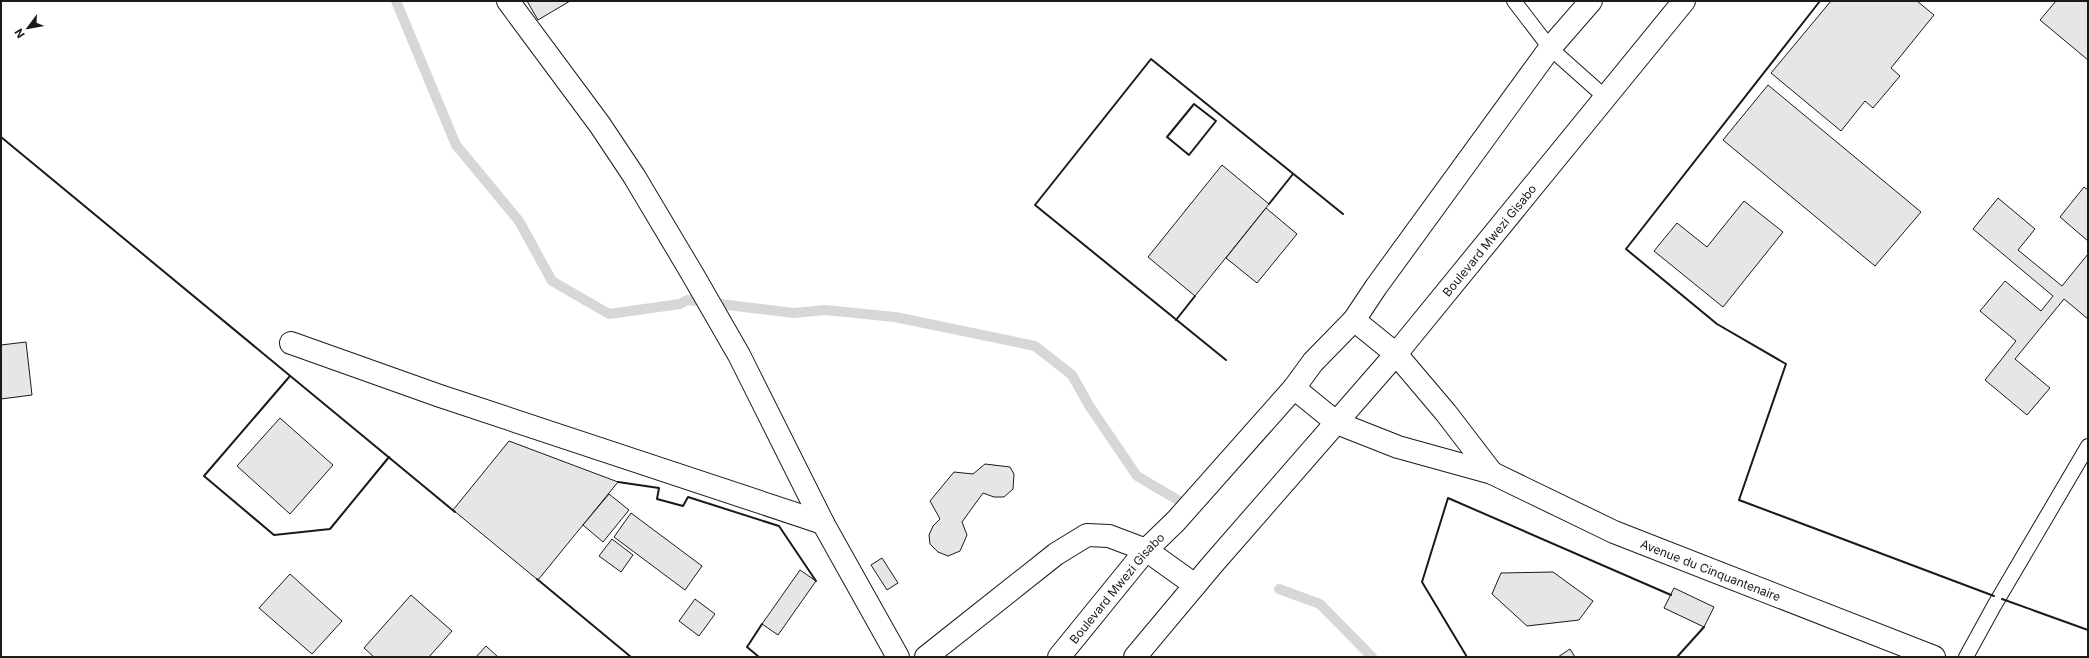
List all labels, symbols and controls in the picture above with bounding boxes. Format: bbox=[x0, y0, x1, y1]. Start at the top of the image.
north arrow bbox=[8, 8, 48, 48]
text: N bbox=[11, 26, 28, 41]
street label: Boulevard Mwezi Gisabo bbox=[1439, 181, 1539, 299]
street label: Boulevard Mwezi Gisabo bbox=[1066, 529, 1167, 646]
street label: Avenue du Cinquantenaire bbox=[1639, 536, 1783, 604]

